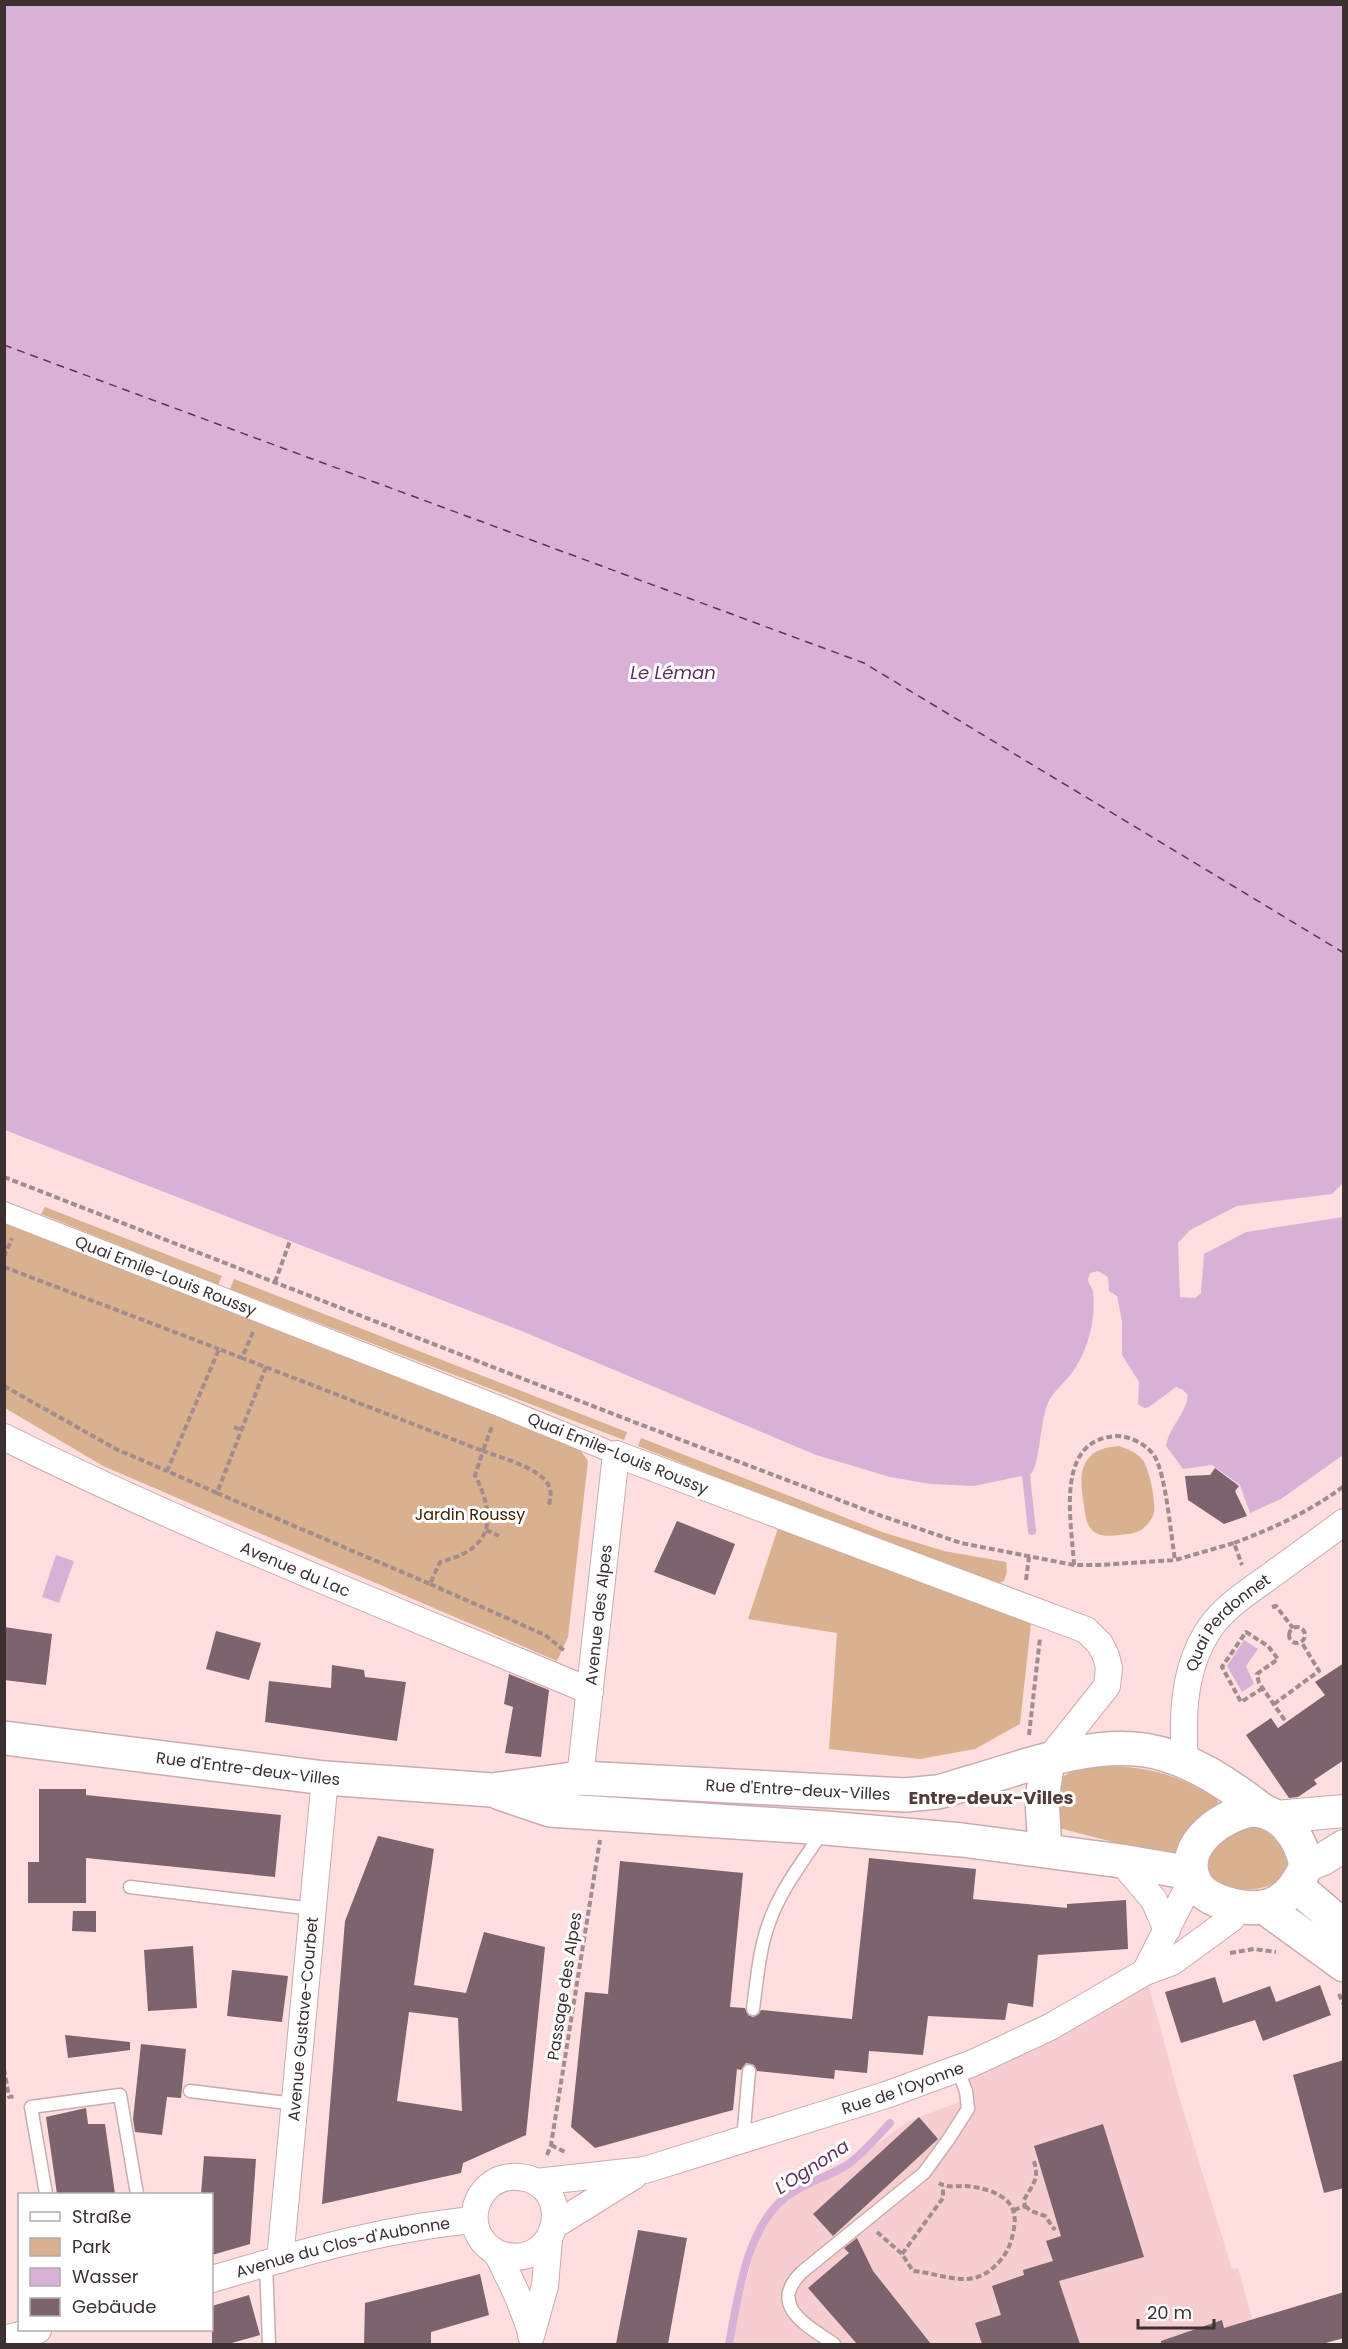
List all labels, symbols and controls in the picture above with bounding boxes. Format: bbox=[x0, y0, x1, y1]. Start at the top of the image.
water label: Le Léman bbox=[630, 660, 716, 685]
street label: Quai Emile-Louis Roussy bbox=[72, 1230, 260, 1322]
street label: Quai Emile-Louis Roussy bbox=[524, 1407, 712, 1500]
park label: Jardin Roussy bbox=[415, 1503, 525, 1526]
street label: Avenue du Lac bbox=[237, 1536, 354, 1603]
street label: Avenue des Alpes bbox=[579, 1543, 618, 1687]
street label: Quai Perdonnet bbox=[1180, 1568, 1275, 1674]
street label: Rue d'Entre-deux-Villes bbox=[155, 1746, 341, 1791]
street label: Rue d'Entre-deux-Villes bbox=[705, 1774, 891, 1806]
district label: Entre-deux-Villes bbox=[908, 1785, 1074, 1810]
street label: Passage des Alpes bbox=[541, 1910, 588, 2062]
street label: Avenue Gustave-Courbet bbox=[282, 1916, 324, 2122]
street label: Rue de l'Oyonne bbox=[839, 2056, 967, 2120]
water label: L'Ognona bbox=[770, 2133, 854, 2200]
legend bbox=[18, 2193, 213, 2331]
text: Straße bbox=[72, 2204, 131, 2229]
street label: Avenue du Clos-d'Aubonne bbox=[233, 2212, 451, 2283]
text: Park bbox=[72, 2234, 111, 2259]
text: Wasser bbox=[72, 2264, 139, 2289]
scale bar bbox=[1138, 2292, 1214, 2330]
text: Gebäude bbox=[72, 2294, 156, 2319]
text: 20 m bbox=[1147, 2300, 1192, 2325]

